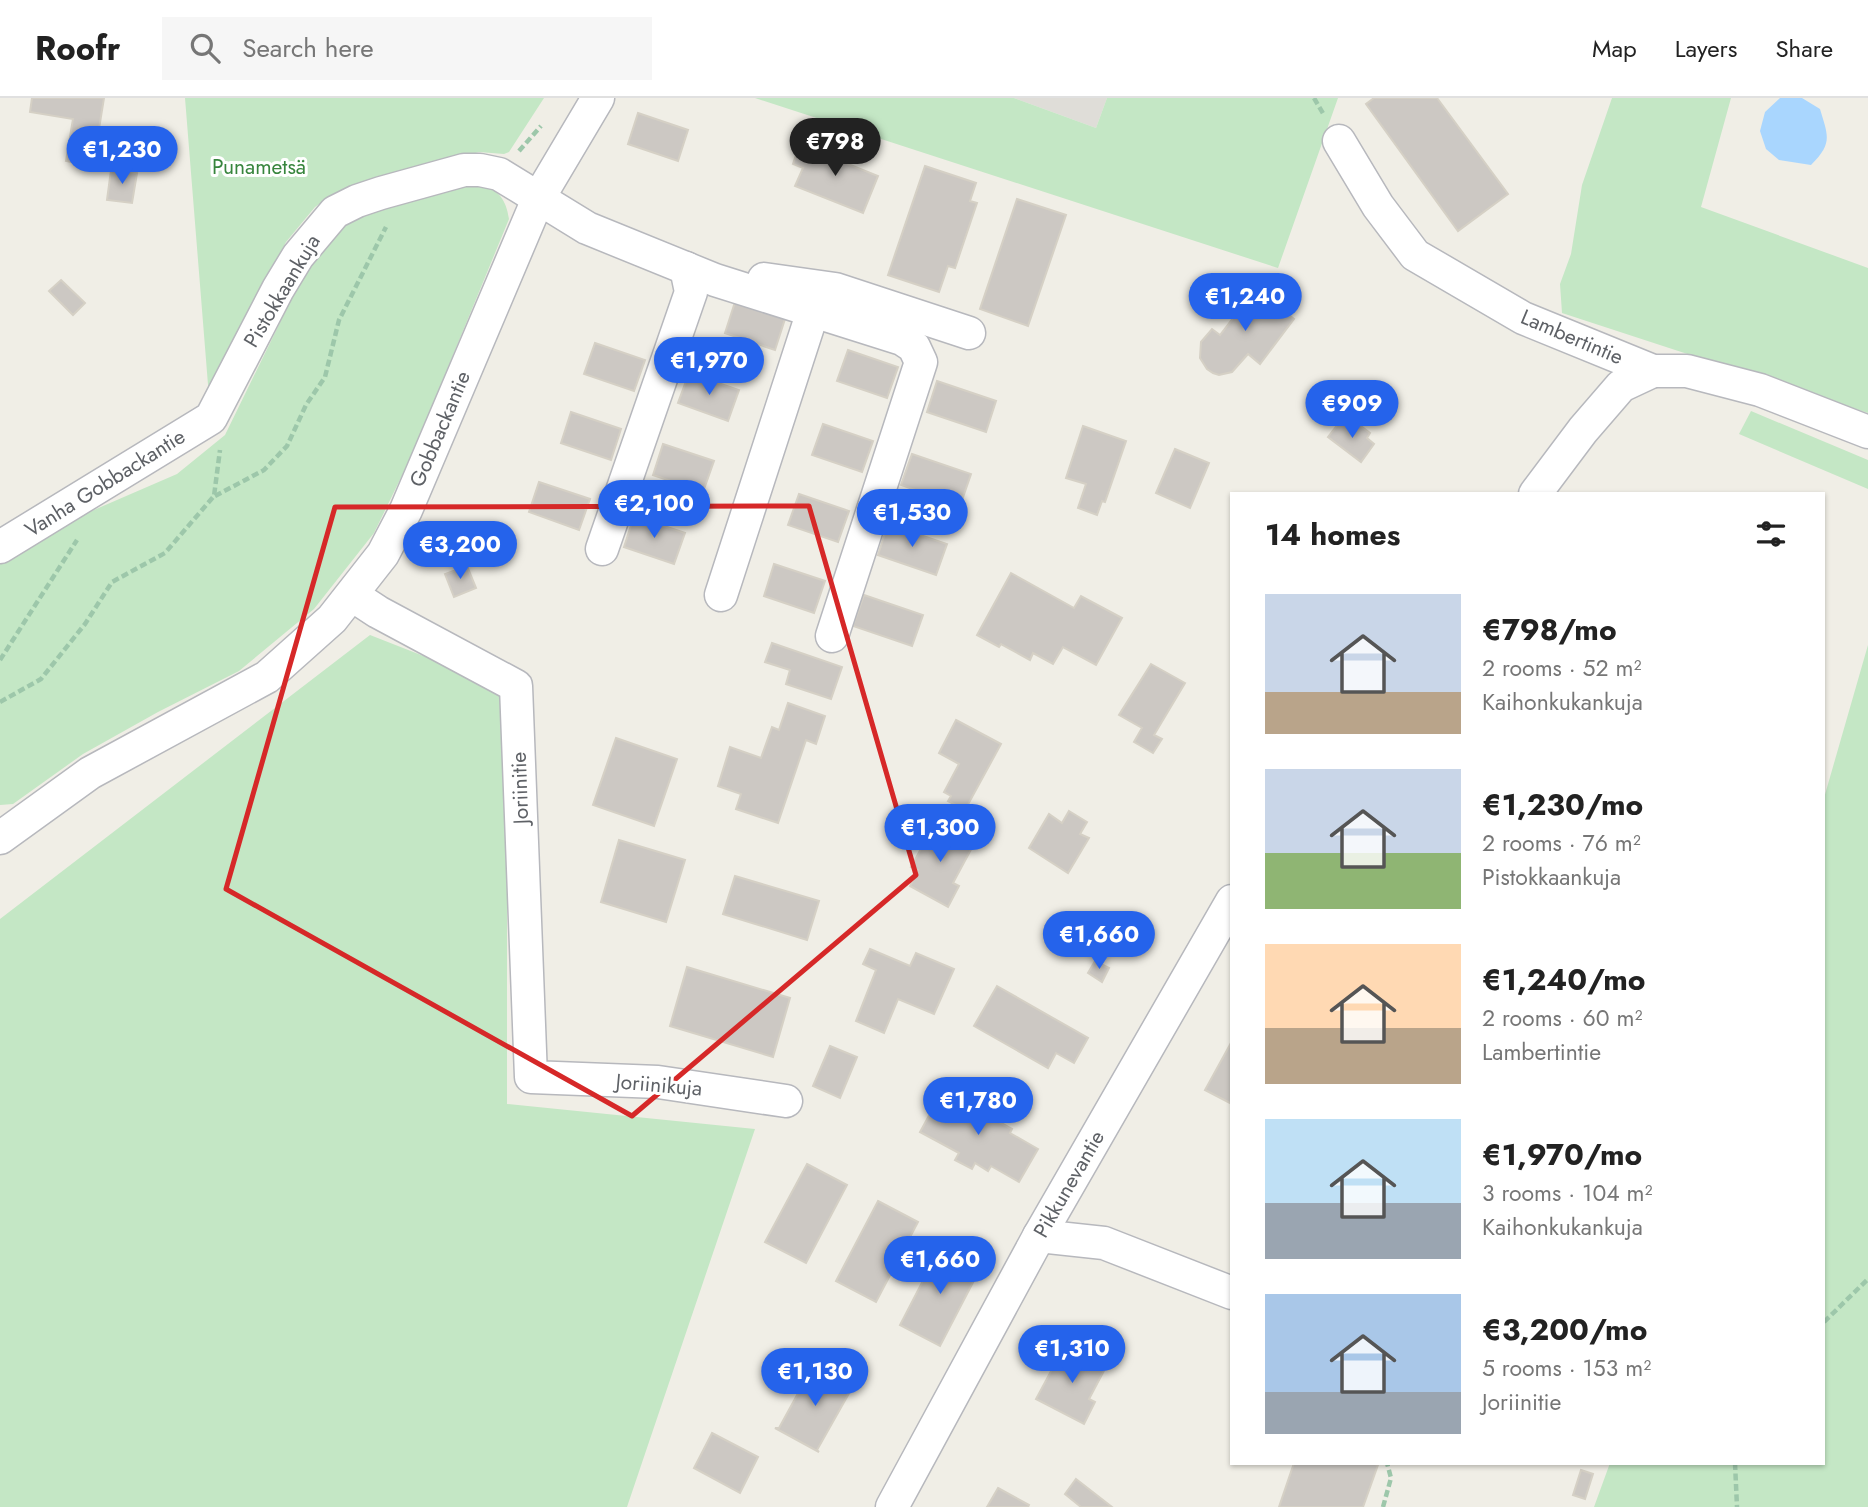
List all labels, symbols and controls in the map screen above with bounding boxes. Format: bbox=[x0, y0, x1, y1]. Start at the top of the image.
search box bbox=[162, 17, 652, 80]
text: Roofr bbox=[35, 25, 120, 72]
icon: search bbox=[186, 29, 224, 67]
text: Search here bbox=[242, 29, 374, 67]
text: Map bbox=[1592, 31, 1637, 66]
text: Layers bbox=[1675, 31, 1737, 66]
text: Share bbox=[1775, 31, 1833, 66]
pin: €798 bbox=[794, 118, 876, 178]
text: €798 bbox=[806, 124, 864, 158]
pin: €1,230 bbox=[65, 126, 179, 186]
text: €1,230 bbox=[83, 132, 161, 166]
park label: Punametsä bbox=[212, 152, 306, 182]
street label: Pistokkaankuja bbox=[236, 229, 328, 353]
pin: €1,240 bbox=[1188, 274, 1302, 333]
text: €1,240 bbox=[1205, 279, 1285, 313]
street label: Lambertintie bbox=[1516, 302, 1628, 372]
pin: €1,970 bbox=[652, 338, 766, 397]
text: €1,970 bbox=[670, 343, 748, 377]
street label: Gobbackantie bbox=[402, 366, 478, 492]
pin: €909 bbox=[1311, 380, 1393, 440]
text: €909 bbox=[1321, 386, 1383, 420]
street label: Vanha Gobbackantie bbox=[19, 421, 191, 544]
pin: €2,100 bbox=[597, 480, 711, 540]
text: €2,100 bbox=[614, 486, 694, 520]
pin: €1,530 bbox=[855, 490, 969, 549]
text: €1,530 bbox=[873, 495, 951, 529]
text: 14 homes bbox=[1265, 513, 1400, 556]
icon: filters bbox=[1752, 515, 1790, 553]
pin: €3,200 bbox=[403, 522, 517, 581]
text: €3,200 bbox=[419, 527, 501, 561]
text: €798/mo bbox=[1482, 608, 1617, 651]
icon: home bbox=[1321, 622, 1405, 706]
text: 2 rooms · 52 m² bbox=[1482, 651, 1641, 685]
text: Kaihonkukankuja bbox=[1482, 685, 1643, 719]
street label: Joriinitie bbox=[504, 751, 536, 828]
text: €1,230/mo bbox=[1482, 783, 1643, 826]
icon: home bbox=[1321, 797, 1405, 881]
pin: €1,300 bbox=[883, 804, 997, 864]
text: €1,300 bbox=[901, 810, 979, 844]
text: 2 rooms · 76 m² bbox=[1482, 826, 1641, 860]
text: Pistokkaankuja bbox=[1482, 860, 1621, 894]
pin: €1,660 bbox=[1042, 912, 1156, 971]
text: €1,660 bbox=[1059, 917, 1139, 951]
text: €1,240/mo bbox=[1482, 958, 1646, 1001]
icon: home bbox=[1321, 972, 1405, 1056]
text: 2 rooms · 60 m² bbox=[1482, 1001, 1642, 1035]
text: Lambertintie bbox=[1482, 1035, 1601, 1069]
street label: Joriinikuja bbox=[612, 1066, 703, 1104]
pin: €1,780 bbox=[921, 1077, 1035, 1137]
text: €1,780 bbox=[939, 1083, 1017, 1117]
street label: Pikkunevantie bbox=[1026, 1125, 1112, 1243]
text: €1,970/mo bbox=[1482, 1133, 1642, 1176]
icon: home bbox=[1321, 1147, 1405, 1231]
text: 3 rooms · 104 m² bbox=[1482, 1176, 1652, 1210]
text: Kaihonkukankuja bbox=[1482, 1210, 1643, 1244]
pin: €1,660 bbox=[883, 1236, 997, 1296]
text: €1,660 bbox=[900, 1242, 980, 1276]
text: €3,200/mo bbox=[1482, 1308, 1647, 1351]
icon: home bbox=[1321, 1322, 1405, 1406]
pin: €1,310 bbox=[1015, 1326, 1129, 1385]
text: €1,310 bbox=[1034, 1331, 1110, 1365]
pin: €1,130 bbox=[758, 1348, 872, 1408]
text: 5 rooms · 153 m² bbox=[1482, 1351, 1651, 1385]
text: €1,130 bbox=[777, 1354, 853, 1388]
text: Joriinitie bbox=[1482, 1385, 1561, 1419]

